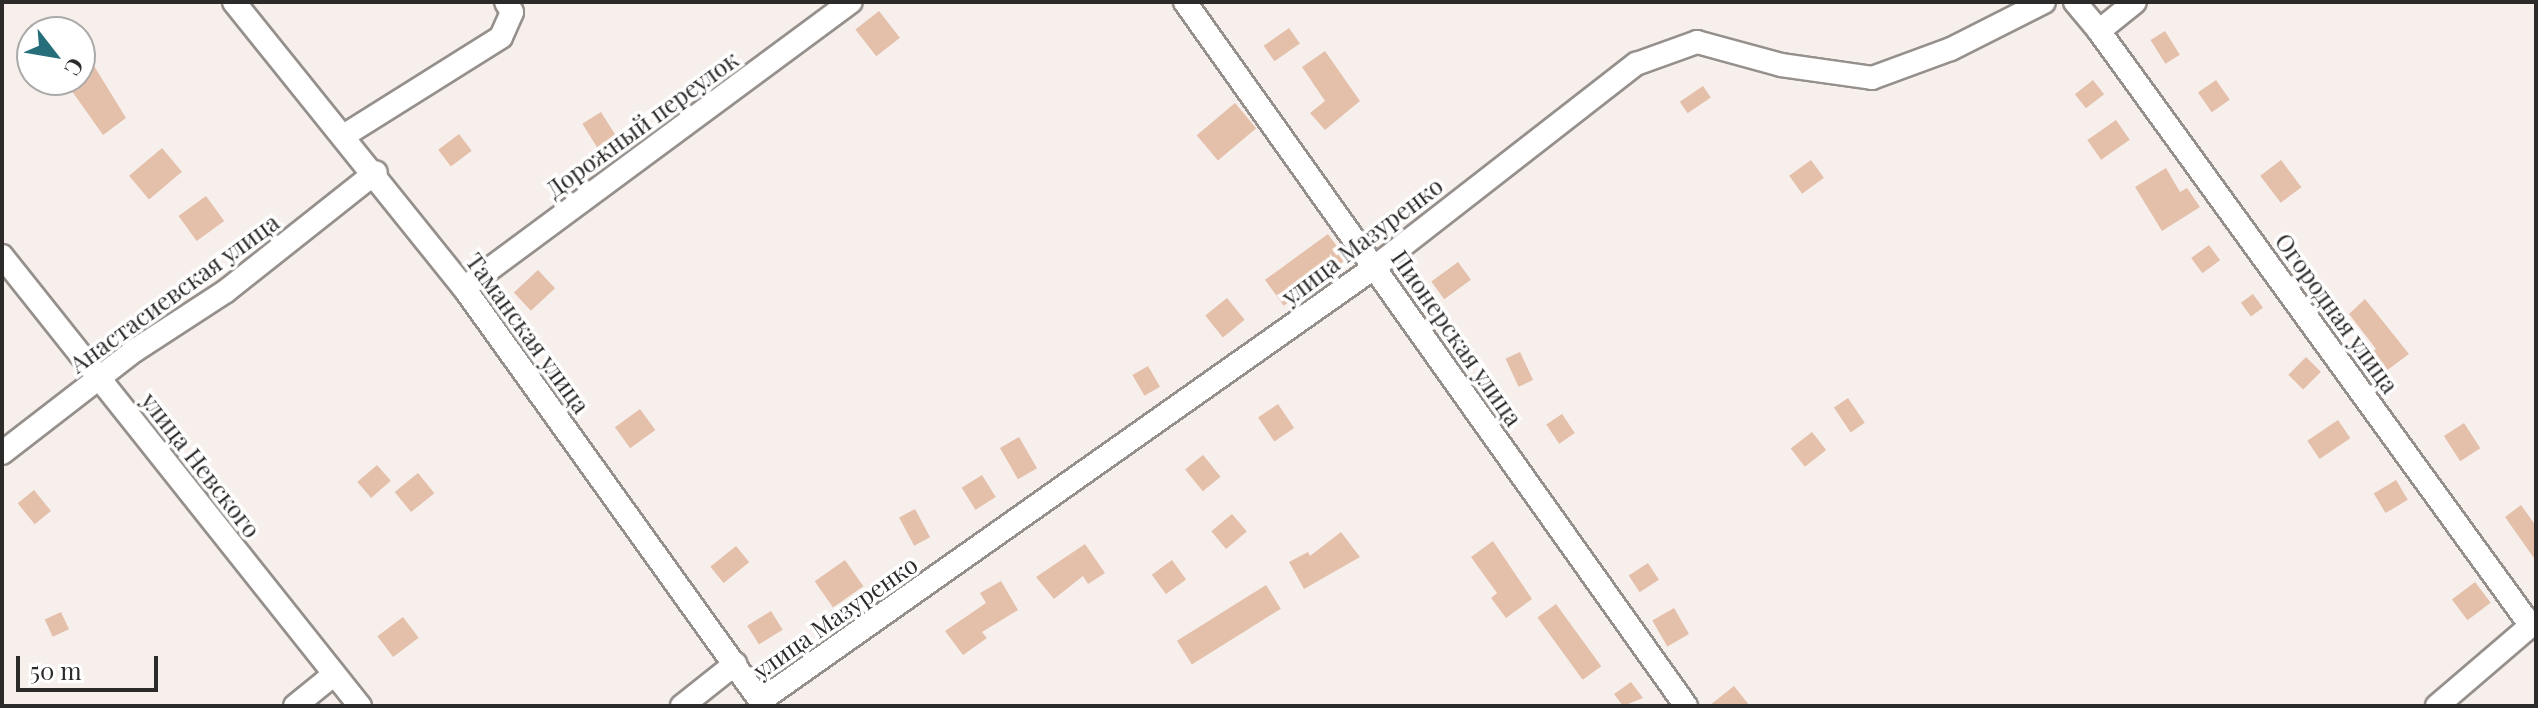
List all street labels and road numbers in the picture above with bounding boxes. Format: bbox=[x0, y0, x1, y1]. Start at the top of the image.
street label: Дорожный переулок bbox=[540, 45, 744, 203]
street label: улица Мазуренко bbox=[1276, 171, 1448, 311]
street label: Анастасиевская улица bbox=[64, 207, 284, 379]
street label: Огородная улица bbox=[2269, 227, 2405, 399]
street label: Пионерская улица bbox=[1386, 245, 1528, 431]
street label: Таманская улица bbox=[460, 247, 596, 419]
street label: улица Невского bbox=[135, 387, 267, 543]
street label: улица Мазуренко bbox=[747, 550, 923, 684]

